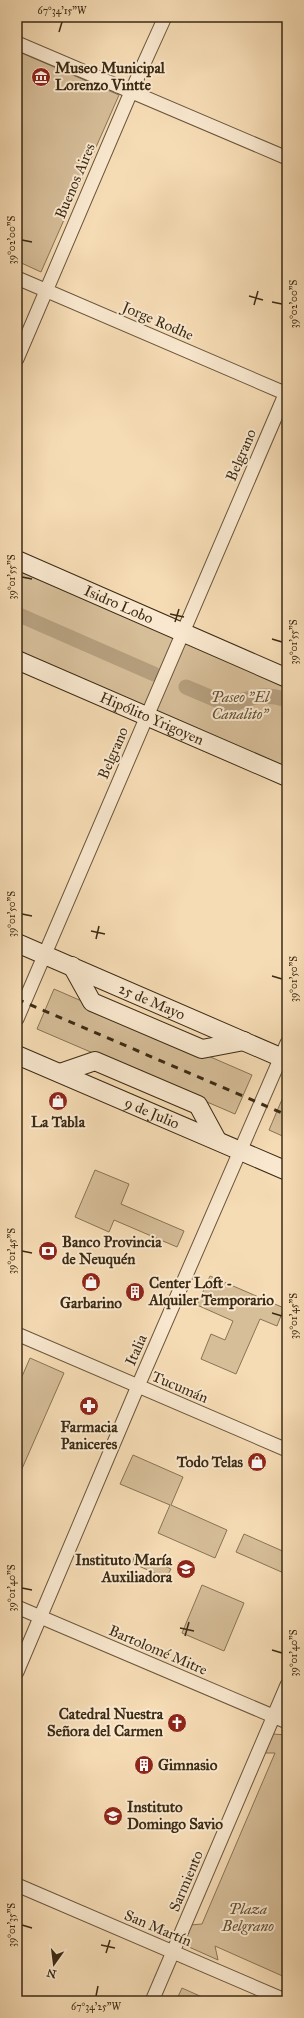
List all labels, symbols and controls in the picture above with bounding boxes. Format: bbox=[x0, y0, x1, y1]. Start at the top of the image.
text: 67°34'15"W bbox=[38, 5, 87, 17]
place label: Museo Municipal Lorenzo Vintte bbox=[55, 59, 166, 94]
museum icon: Museo Municipal Lorenzo Vintte bbox=[30, 66, 52, 88]
street label: Buenos Aires bbox=[51, 141, 99, 221]
text: 39°02'00"S bbox=[6, 216, 18, 264]
text: 39°02'00"S bbox=[288, 280, 300, 328]
street label: Jorge Rodhe bbox=[117, 297, 196, 345]
street label: Belgrano bbox=[222, 426, 260, 484]
text: 39°01'55"S bbox=[6, 554, 18, 599]
street label: Isidro Lobo bbox=[81, 581, 156, 628]
text: 39°01'55"S bbox=[288, 619, 300, 664]
street label: Hipólito Yrigoyen bbox=[97, 688, 206, 749]
park label: Paseo "El Canalito" bbox=[211, 688, 271, 723]
street label: Belgrano bbox=[94, 724, 132, 782]
text: 39°01'50"S bbox=[6, 891, 18, 937]
text: 39°01'50"S bbox=[288, 956, 300, 1002]
street label: 25 de Mayo bbox=[116, 979, 188, 1024]
shop icon: La Tabla bbox=[47, 1090, 69, 1112]
street label: 9 de Julio bbox=[122, 1093, 182, 1133]
place label: La Tabla bbox=[31, 1113, 86, 1131]
text: 39°01'45"S bbox=[6, 1228, 18, 1274]
place label: Banco Provincia de Neuquén bbox=[62, 1233, 162, 1269]
bank icon: Banco Provincia de Neuquén bbox=[37, 1240, 59, 1262]
shop icon: Garbarino bbox=[80, 1271, 102, 1293]
place label: Center Loft - Alquiler Temporario bbox=[148, 1274, 274, 1310]
building icon: Center Loft - Alquiler Temporario bbox=[124, 1281, 146, 1303]
text: 39°01'45"S bbox=[288, 1293, 300, 1339]
place label: Garbarino bbox=[60, 1294, 122, 1312]
street label: Italia bbox=[121, 1331, 151, 1368]
street label: Tucumán bbox=[149, 1367, 211, 1407]
pharmacy icon: Farmacia Paniceres bbox=[78, 1395, 100, 1417]
place label: Farmacia Paniceres bbox=[60, 1418, 118, 1453]
shop icon: Todo Telas bbox=[246, 1451, 268, 1473]
place label: Todo Telas bbox=[176, 1453, 244, 1471]
place label: Instituto María Auxiliadora bbox=[75, 1551, 173, 1586]
school or university icon: Instituto María Auxiliadora bbox=[175, 1558, 197, 1580]
text: 39°01'40"S bbox=[6, 1564, 18, 1611]
street label: Bartolomé Mitre bbox=[106, 1621, 210, 1679]
text: 39°01'40"S bbox=[288, 1629, 300, 1676]
place label: Catedral Nuestra Señora del Carmen bbox=[47, 1705, 164, 1740]
church icon: Catedral Nuestra Señora del Carmen bbox=[166, 1712, 188, 1734]
building icon: Gimnasio bbox=[133, 1754, 155, 1776]
place label: Gimnasio bbox=[158, 1756, 218, 1774]
place label: Instituto Domingo Savio bbox=[127, 1798, 223, 1834]
school or university icon: Instituto Domingo Savio bbox=[102, 1805, 124, 1827]
street label: Sarmiento bbox=[165, 1847, 207, 1914]
park label: Plaza Belgrano bbox=[221, 1900, 274, 1935]
text: 39°01'35"S bbox=[6, 1903, 18, 1947]
street label: San Martín bbox=[122, 1906, 194, 1950]
north arrow bbox=[34, 1944, 74, 1984]
text: N bbox=[45, 1966, 58, 1981]
text: 67°34'25"W bbox=[71, 2001, 121, 2013]

